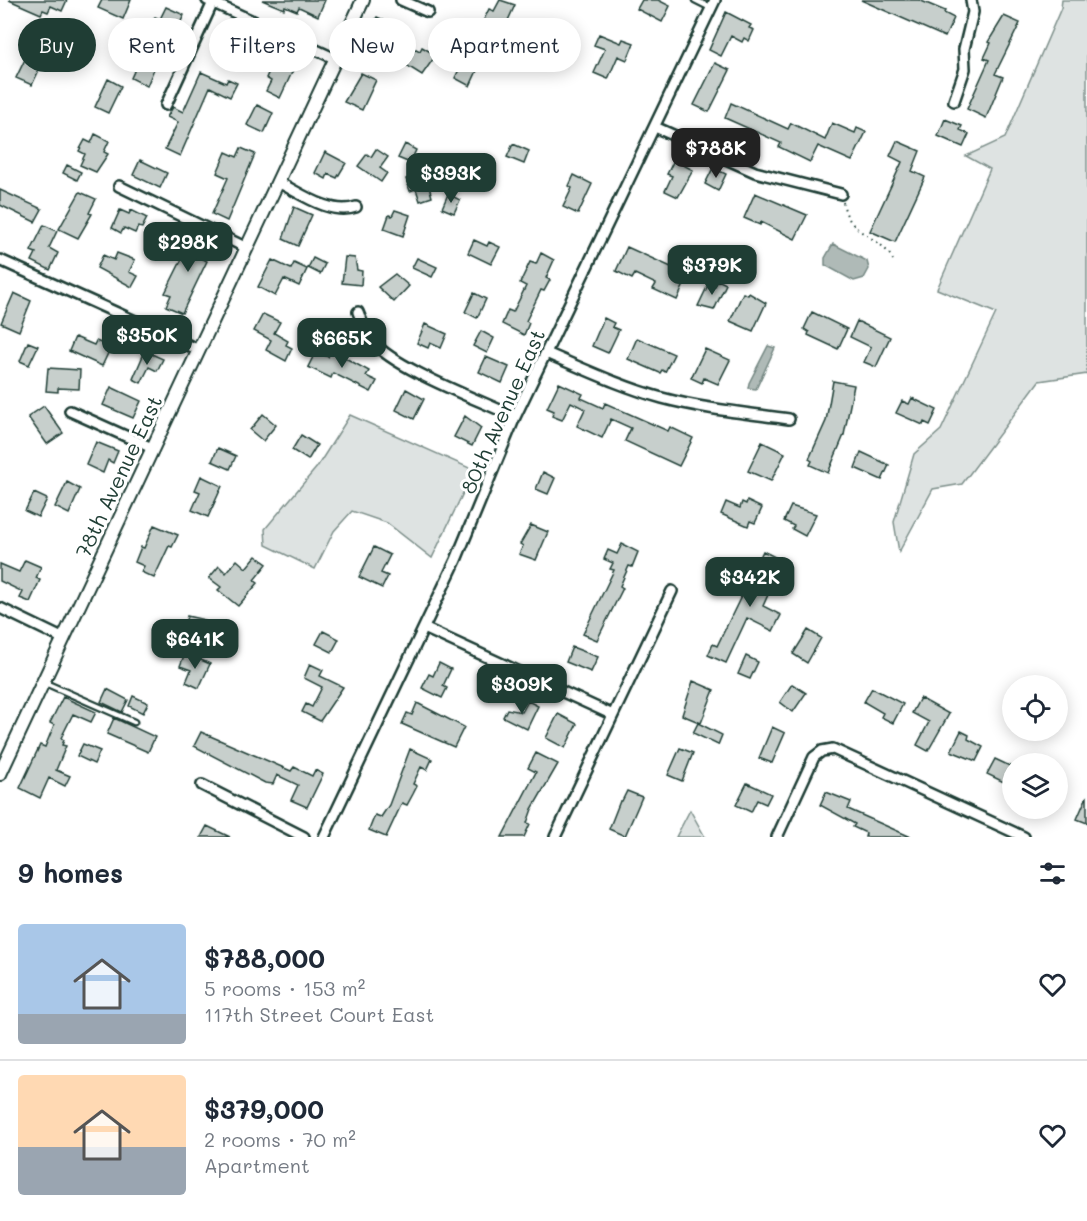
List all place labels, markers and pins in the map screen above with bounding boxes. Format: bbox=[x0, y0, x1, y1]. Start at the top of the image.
pin: $788K bbox=[674, 128, 758, 179]
pin: $393K bbox=[409, 153, 493, 204]
pin: $298K bbox=[146, 222, 230, 273]
pin: $379K bbox=[670, 245, 754, 296]
pin: $350K bbox=[105, 315, 189, 366]
pin: $665K bbox=[300, 318, 384, 369]
pin: $342K bbox=[708, 557, 792, 608]
pin: $641K bbox=[153, 619, 237, 670]
pin: $309K bbox=[480, 664, 564, 715]

